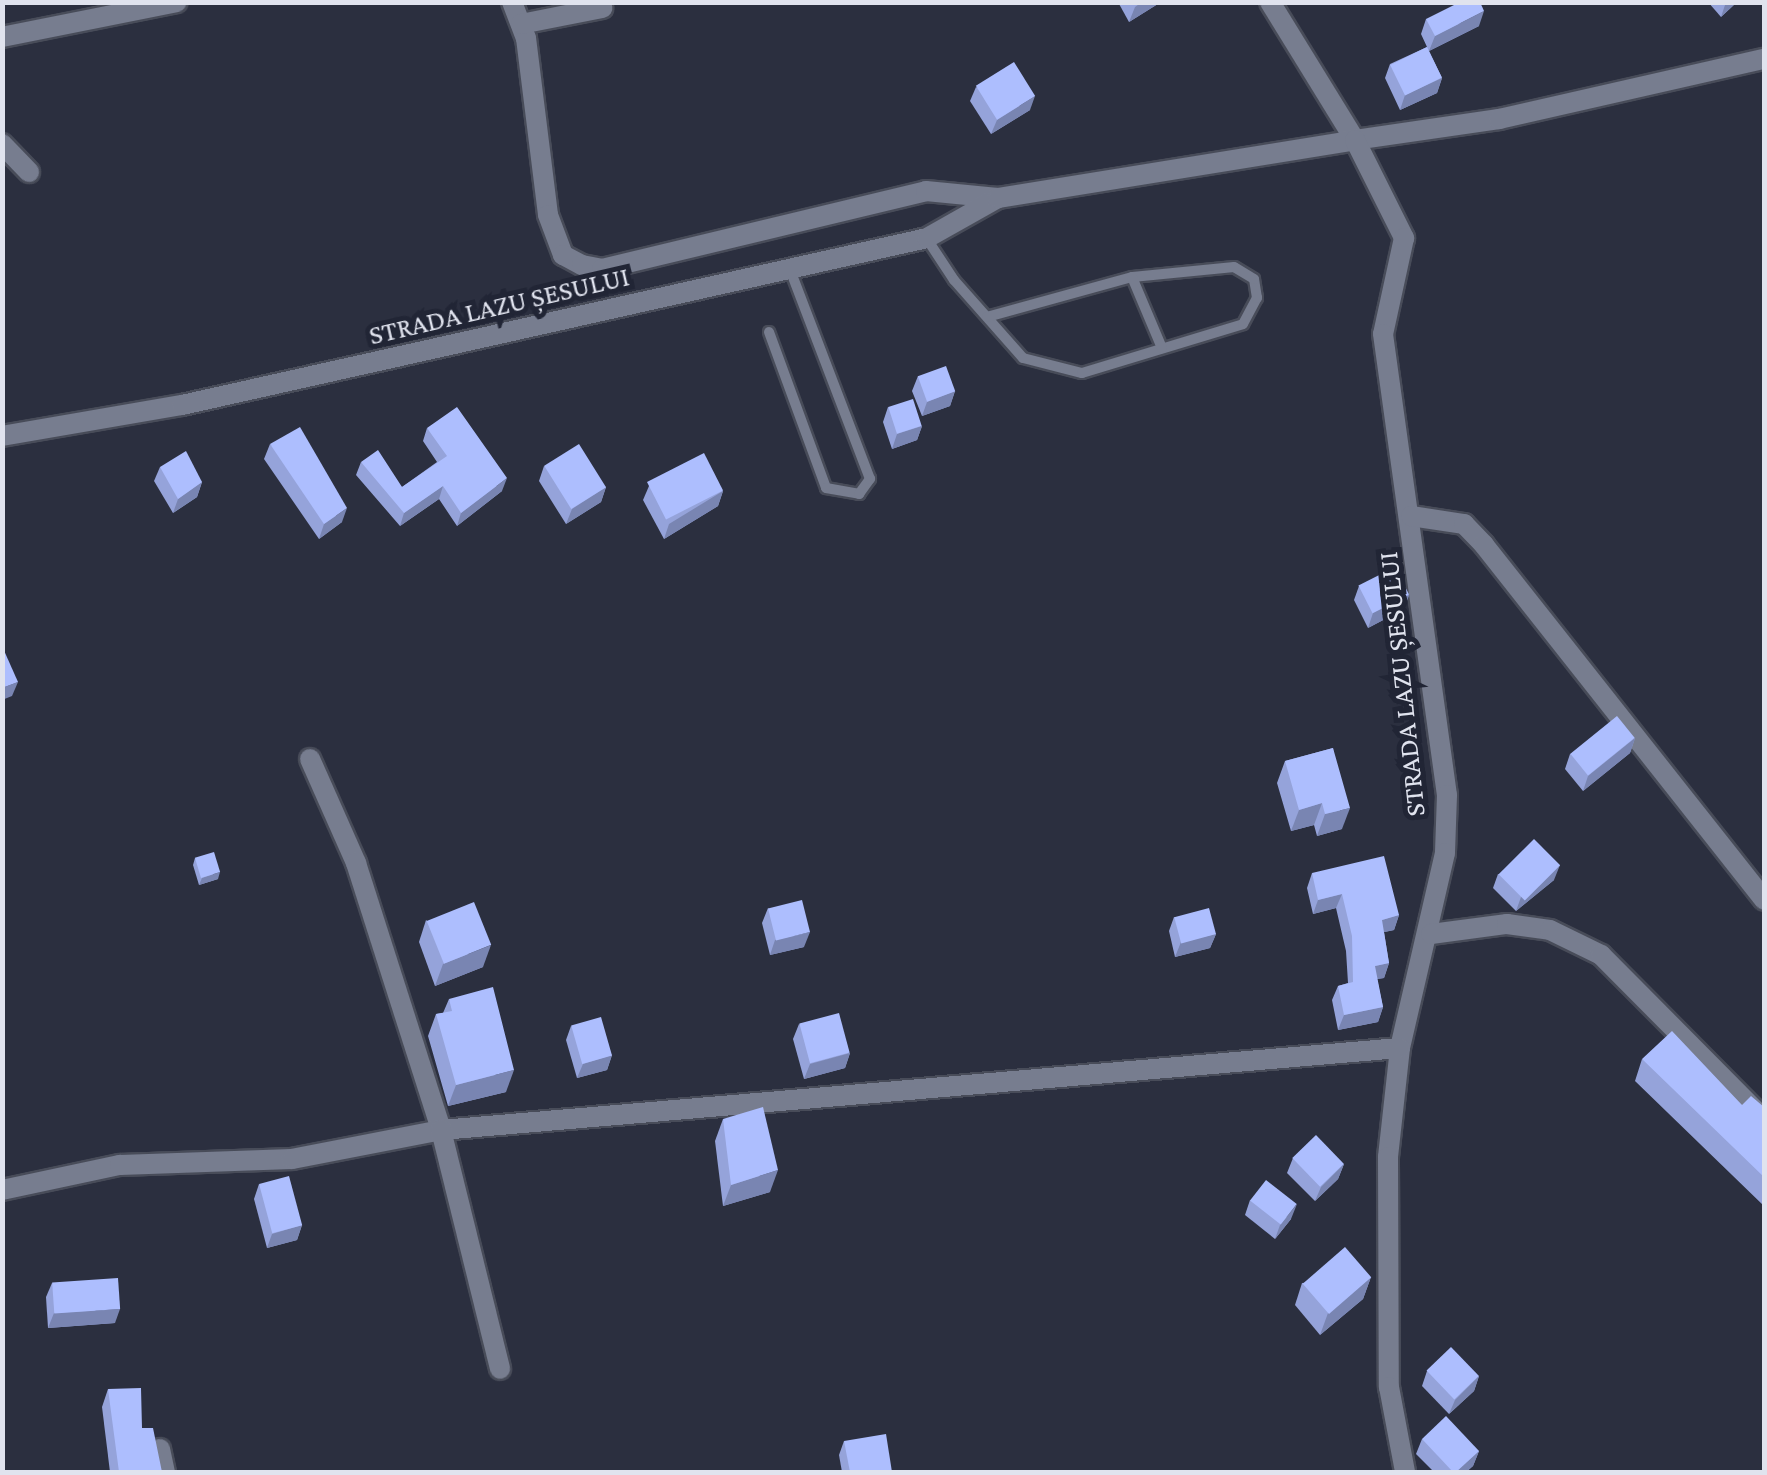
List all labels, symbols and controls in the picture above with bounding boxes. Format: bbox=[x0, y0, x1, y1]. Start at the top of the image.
street label: STRADA LAZU ȘESULUI bbox=[366, 260, 632, 352]
street label: STRADA LAZU ȘESULUI bbox=[1371, 550, 1433, 818]

